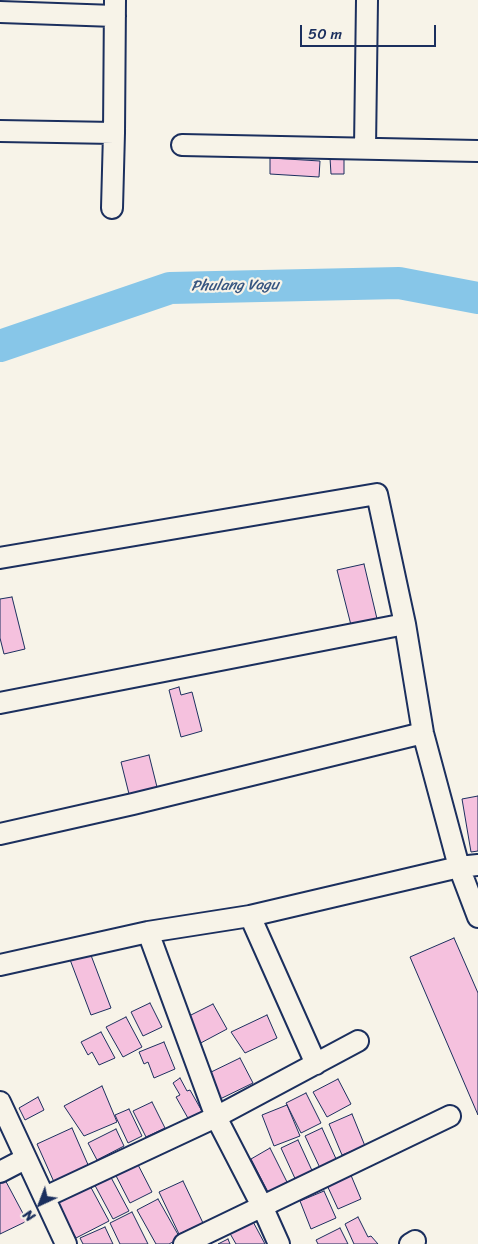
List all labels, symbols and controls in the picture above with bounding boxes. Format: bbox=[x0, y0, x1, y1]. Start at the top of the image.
scale bar bbox=[303, 15, 439, 47]
text: 50 m bbox=[308, 21, 342, 47]
water label: Phulang Vagu bbox=[191, 276, 279, 296]
north arrow bbox=[15, 1179, 65, 1229]
text: N bbox=[17, 1203, 42, 1228]

